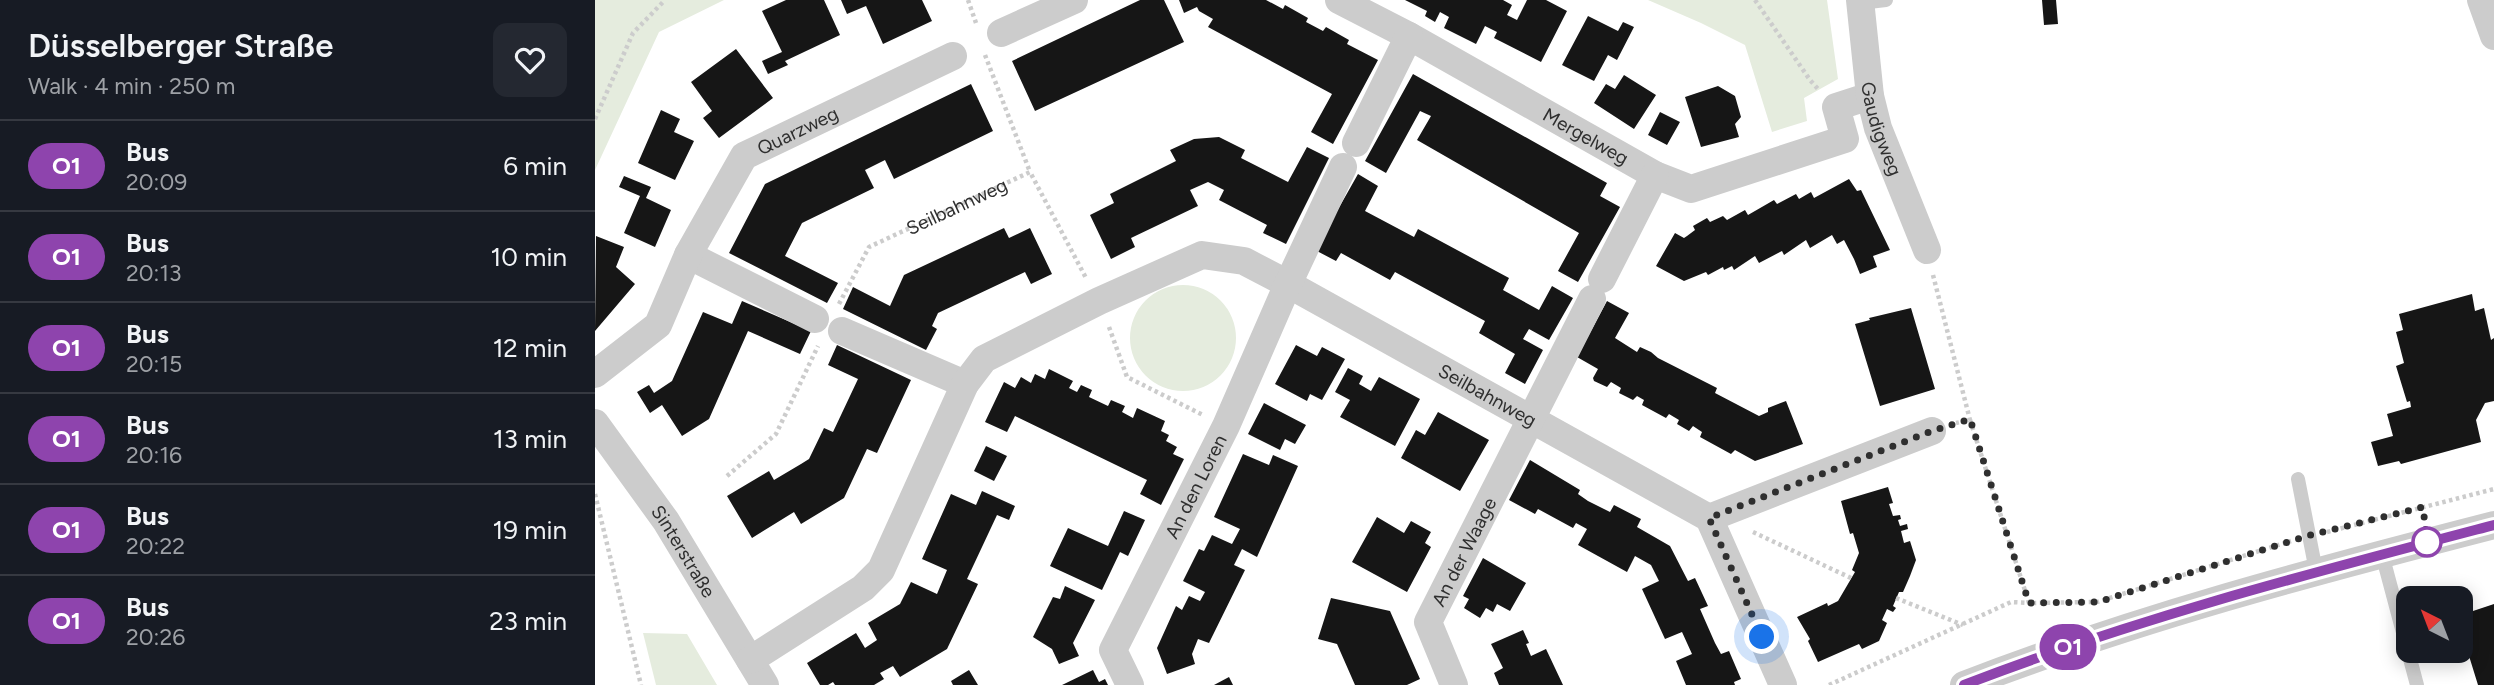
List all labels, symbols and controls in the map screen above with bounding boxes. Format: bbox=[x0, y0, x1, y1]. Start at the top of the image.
button: heart bbox=[493, 23, 567, 97]
text: Düsselberger Straße bbox=[28, 26, 333, 65]
text: Walk · 4 min · 250 m bbox=[28, 72, 235, 100]
street label: Gaudigweg bbox=[1857, 81, 1907, 179]
street label: Quarzweg bbox=[753, 102, 842, 160]
street label: Mergelweg bbox=[1539, 103, 1633, 170]
text: Bus bbox=[126, 136, 169, 168]
text: 6 min bbox=[503, 150, 567, 182]
text: O1 bbox=[52, 151, 81, 180]
text: 20:09 bbox=[126, 168, 187, 196]
street label: Seilbahnweg bbox=[903, 173, 1011, 240]
text: Bus bbox=[126, 227, 169, 259]
text: 10 min bbox=[491, 241, 567, 273]
text: O1 bbox=[52, 242, 81, 271]
text: 20:13 bbox=[126, 259, 181, 287]
text: Bus bbox=[126, 318, 169, 350]
text: 12 min bbox=[493, 332, 567, 364]
text: O1 bbox=[52, 333, 81, 362]
text: 20:15 bbox=[126, 350, 182, 378]
street label: Seilbahnweg bbox=[1434, 359, 1541, 432]
text: Bus bbox=[126, 409, 169, 441]
text: 13 min bbox=[493, 423, 567, 455]
text: O1 bbox=[52, 424, 81, 453]
street label: An den Loren bbox=[1160, 431, 1232, 543]
text: 20:16 bbox=[126, 441, 182, 469]
street label: An der Waage bbox=[1427, 494, 1501, 610]
text: Bus bbox=[126, 500, 169, 532]
street label: Sinterstraße bbox=[646, 501, 720, 602]
text: 19 min bbox=[492, 514, 567, 546]
text: O1 bbox=[52, 515, 81, 544]
unlabelled marker bbox=[2412, 527, 2442, 557]
text: 20:22 bbox=[126, 532, 185, 560]
north arrow bbox=[2396, 586, 2473, 663]
map controls bbox=[2396, 586, 2473, 663]
text: Bus bbox=[126, 591, 169, 623]
text: 23 min bbox=[489, 605, 567, 637]
text: O1 bbox=[52, 606, 81, 635]
your location bbox=[1744, 619, 1779, 654]
text: 20:26 bbox=[126, 623, 185, 651]
line badge: O1 bbox=[2037, 624, 2099, 670]
text: O1 bbox=[2053, 632, 2083, 661]

